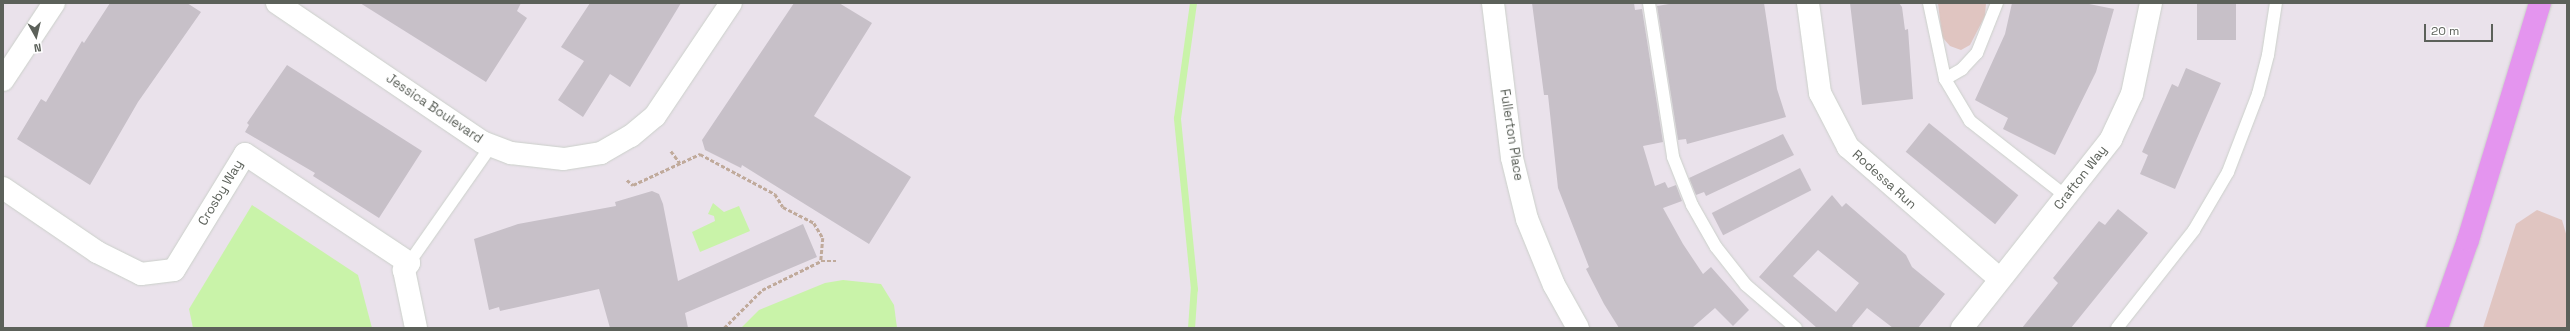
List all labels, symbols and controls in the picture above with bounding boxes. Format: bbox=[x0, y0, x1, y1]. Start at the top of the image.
north arrow bbox=[16, 16, 56, 56]
scale bar bbox=[2426, 16, 2495, 42]
text: 20 m bbox=[2431, 23, 2459, 39]
text: N bbox=[33, 40, 42, 55]
street label: Jessica Boulevard bbox=[383, 71, 485, 147]
street label: Fullerton Place bbox=[1496, 88, 1526, 182]
street label: Crafton Way bbox=[2051, 143, 2111, 213]
street label: Rodessa Run bbox=[1849, 147, 1919, 213]
street label: Crosby Way bbox=[195, 157, 247, 229]

